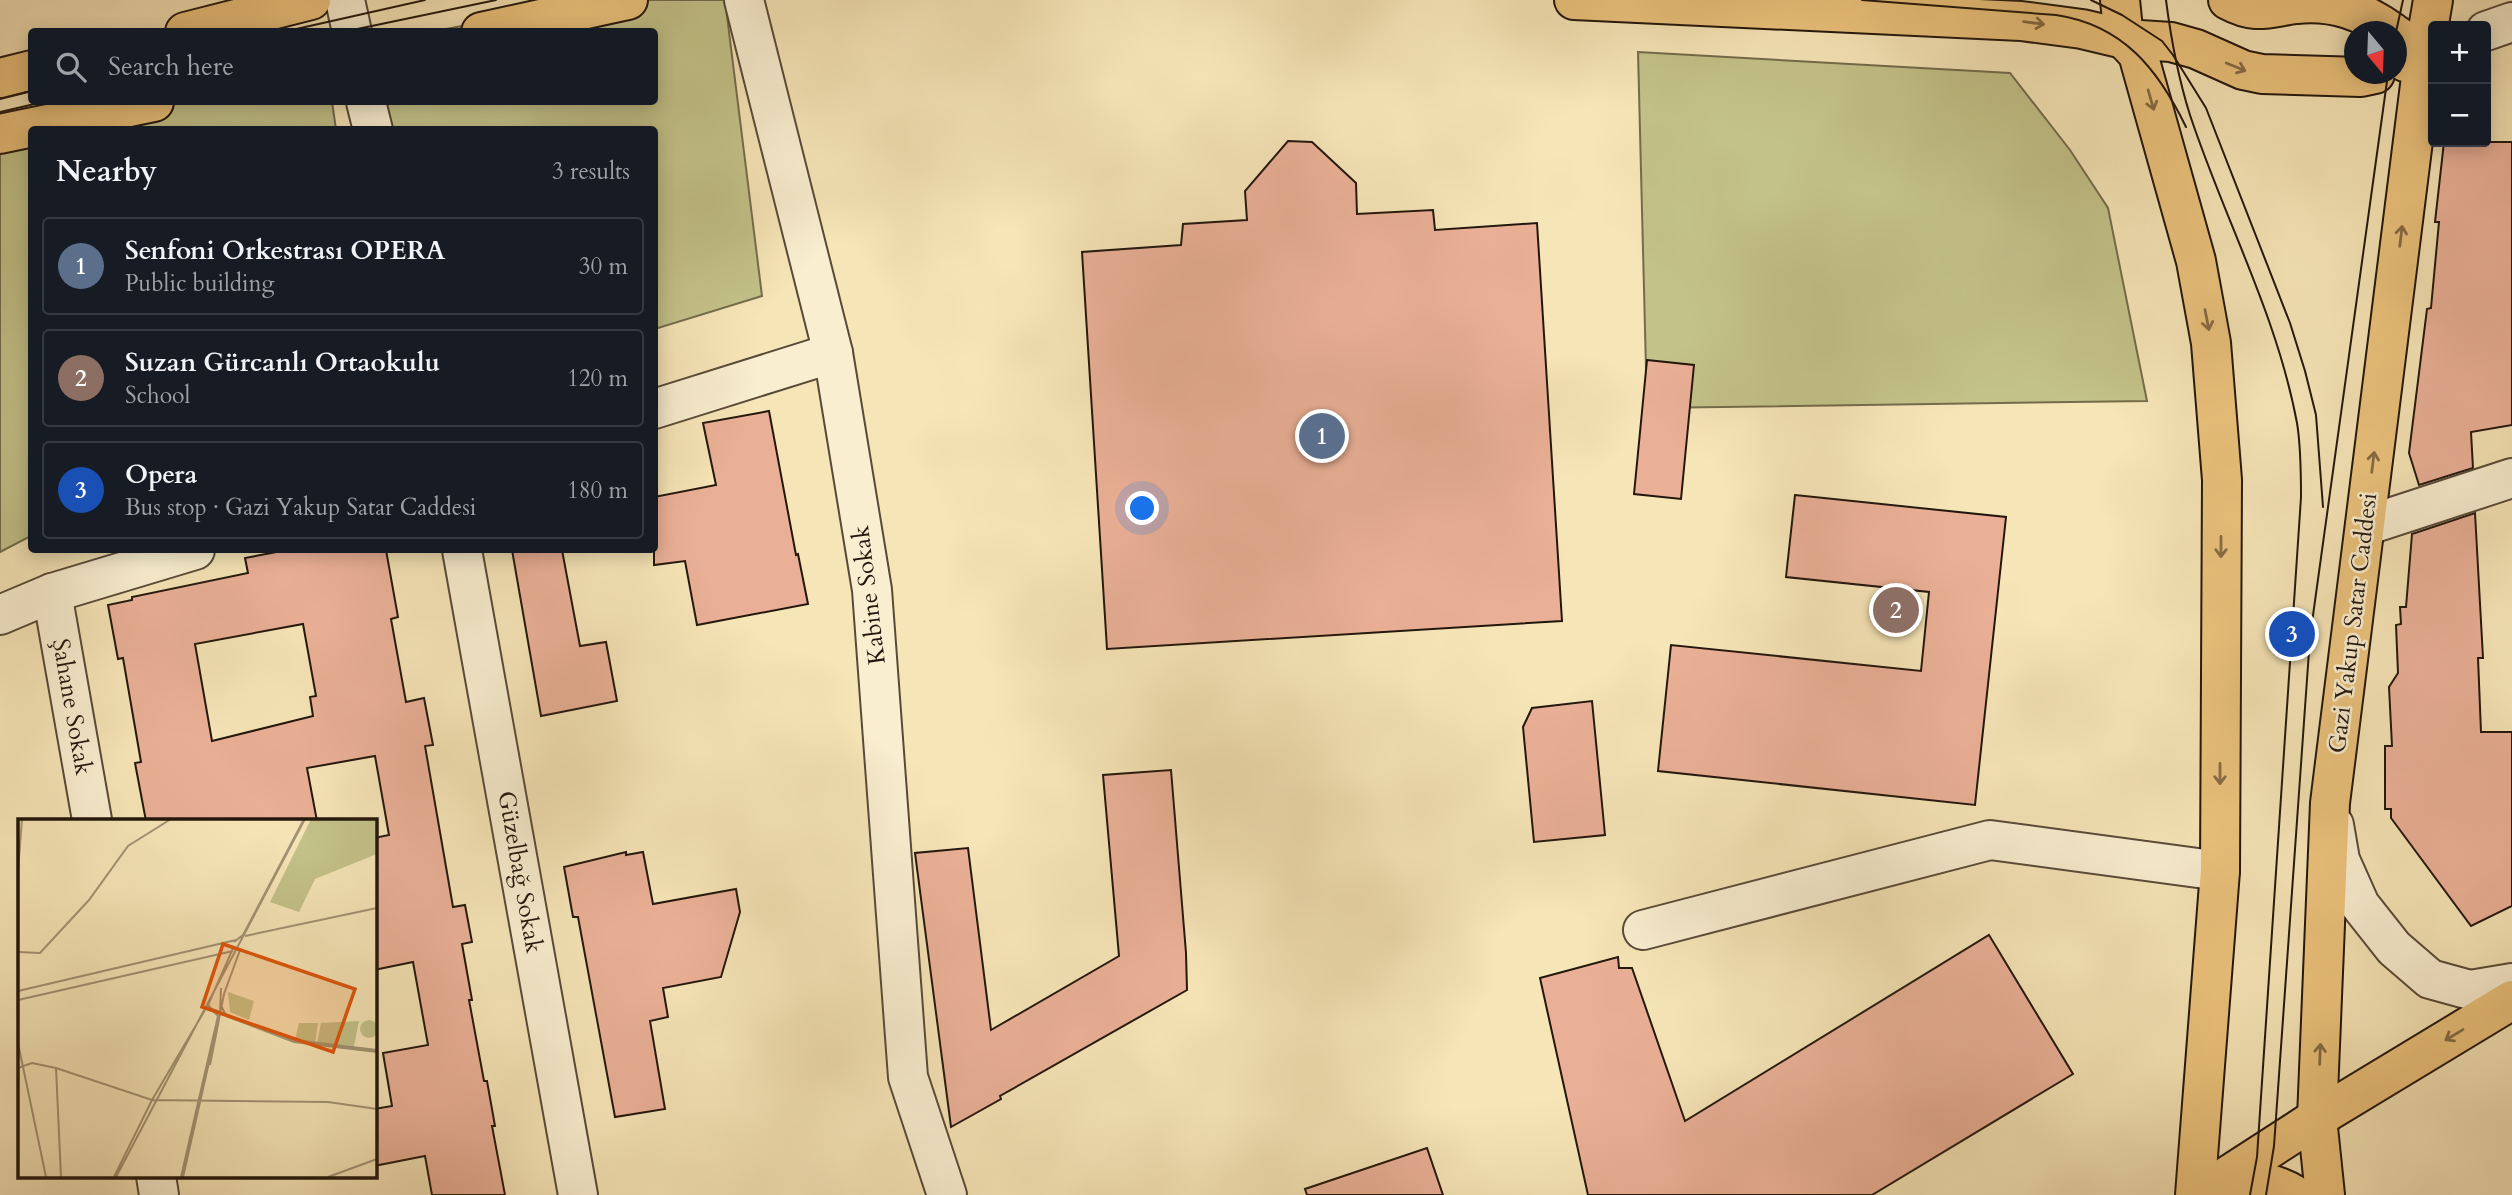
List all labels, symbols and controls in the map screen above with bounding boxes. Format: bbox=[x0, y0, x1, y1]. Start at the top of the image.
one-way arrow bbox=[2022, 16, 2044, 29]
north arrow bbox=[2344, 21, 2407, 84]
map controls bbox=[2428, 21, 2491, 147]
button: + bbox=[2428, 21, 2491, 84]
search box bbox=[28, 28, 658, 105]
icon: search bbox=[52, 48, 90, 86]
text: Search here bbox=[108, 49, 234, 84]
one-way arrow bbox=[2225, 61, 2247, 74]
button: − bbox=[2428, 84, 2491, 147]
one-way arrow bbox=[2146, 88, 2159, 110]
text: Nearby bbox=[56, 151, 157, 192]
text: 3 results bbox=[552, 156, 630, 187]
one-way arrow bbox=[2394, 225, 2407, 248]
text: Senfoni Orkestrası OPERA bbox=[125, 233, 445, 268]
text: 1 bbox=[75, 251, 87, 282]
text: 30 m bbox=[579, 251, 628, 282]
text: Public building bbox=[125, 268, 275, 299]
one-way arrow bbox=[2201, 308, 2214, 331]
text: Suzan Gürcanlı Ortaokulu bbox=[125, 345, 440, 380]
text: 2 bbox=[75, 363, 87, 394]
text: 120 m bbox=[567, 363, 628, 394]
text: School bbox=[125, 380, 190, 411]
pin: 1 bbox=[1299, 410, 1345, 462]
one-way arrow bbox=[2366, 451, 2379, 473]
text: Opera bbox=[125, 457, 197, 492]
text: 3 bbox=[75, 475, 87, 506]
text: 180 m bbox=[567, 475, 628, 506]
your location bbox=[1125, 491, 1159, 525]
street label: Gazi Yakup Satar Caddesi bbox=[2321, 491, 2385, 755]
text: Bus stop · Gazi Yakup Satar Caddesi bbox=[125, 492, 476, 523]
street label: Kabine Sokak bbox=[844, 523, 894, 666]
one-way arrow bbox=[2214, 535, 2228, 558]
pin: 2 bbox=[1873, 584, 1919, 636]
pin: 3 bbox=[2269, 608, 2315, 660]
street label: Şahane Sokak bbox=[44, 636, 100, 778]
one-way arrow bbox=[2213, 762, 2227, 785]
street label: Güzelbağ Sokak bbox=[490, 788, 551, 956]
inset map bbox=[18, 819, 376, 1178]
one-way arrow bbox=[2444, 1029, 2464, 1043]
one-way arrow bbox=[2313, 1043, 2326, 1066]

